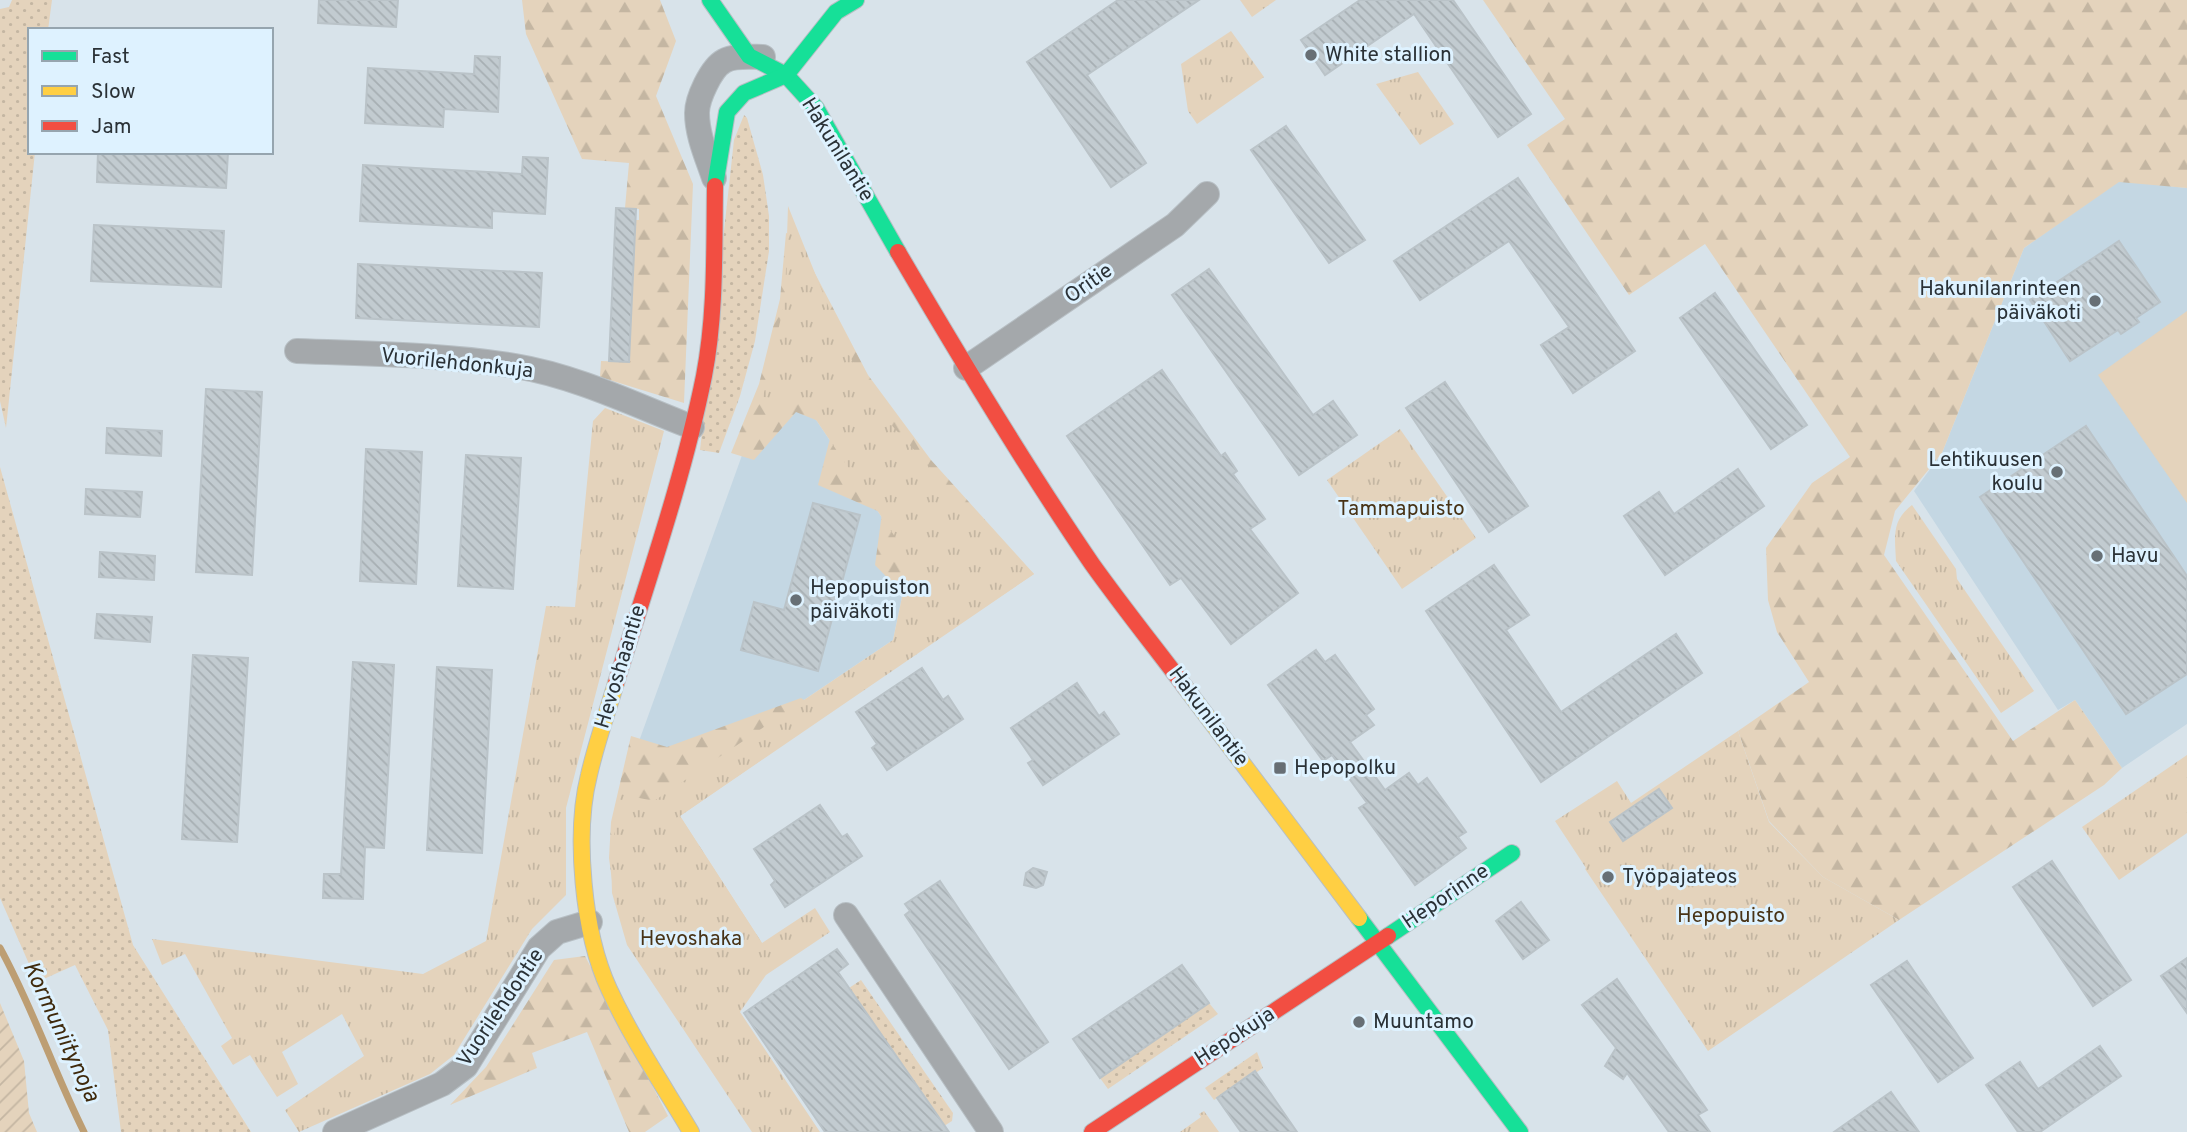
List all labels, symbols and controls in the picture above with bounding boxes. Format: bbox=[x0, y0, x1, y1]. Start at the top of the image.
legend bbox=[28, 28, 273, 154]
place label: White stallion bbox=[1325, 42, 1452, 69]
text: Fast bbox=[91, 44, 130, 71]
marker: White stallion bbox=[1303, 47, 1319, 63]
text: Slow bbox=[91, 79, 136, 106]
street label: Hakunilantie bbox=[794, 93, 880, 207]
text: Jam bbox=[91, 114, 132, 141]
street label: Oritie bbox=[1060, 258, 1118, 310]
place label: Hakunilanrinteen päiväkoti bbox=[1919, 276, 2081, 327]
marker: Hakunilanrinteen päiväkoti bbox=[2087, 293, 2103, 309]
street label: Vuorilehdonkuja bbox=[380, 343, 534, 385]
place label: Lehtikuusen koulu bbox=[1928, 447, 2043, 498]
marker: Lehtikuusen koulu bbox=[2049, 464, 2065, 480]
park label: Tammapuisto bbox=[1337, 496, 1465, 523]
place label: Havu bbox=[2111, 543, 2159, 570]
marker: Havu bbox=[2089, 548, 2105, 564]
place label: Hepopuiston päiväkoti bbox=[810, 575, 930, 626]
marker: Hepopuiston päiväkoti bbox=[788, 592, 804, 608]
street label: Hevoshaantie bbox=[589, 602, 653, 732]
street label: Hakunilantie bbox=[1162, 662, 1254, 772]
place label: Hepopolku bbox=[1294, 755, 1396, 782]
marker: Hepopolku bbox=[1272, 760, 1288, 776]
street label: Heporinne bbox=[1397, 858, 1495, 936]
place label: Työpajateos bbox=[1622, 864, 1737, 891]
marker: Työpajateos bbox=[1600, 869, 1616, 885]
park label: Hepopuisto bbox=[1677, 903, 1785, 930]
park label: Hevoshaka bbox=[640, 926, 742, 953]
street label: Vuorilehdontie bbox=[451, 944, 551, 1072]
water label: Kormuniitynoja bbox=[15, 957, 105, 1107]
street label: Hepokuja bbox=[1190, 1001, 1280, 1073]
place label: Muuntamo bbox=[1373, 1009, 1474, 1036]
marker: Muuntamo bbox=[1351, 1014, 1367, 1030]

